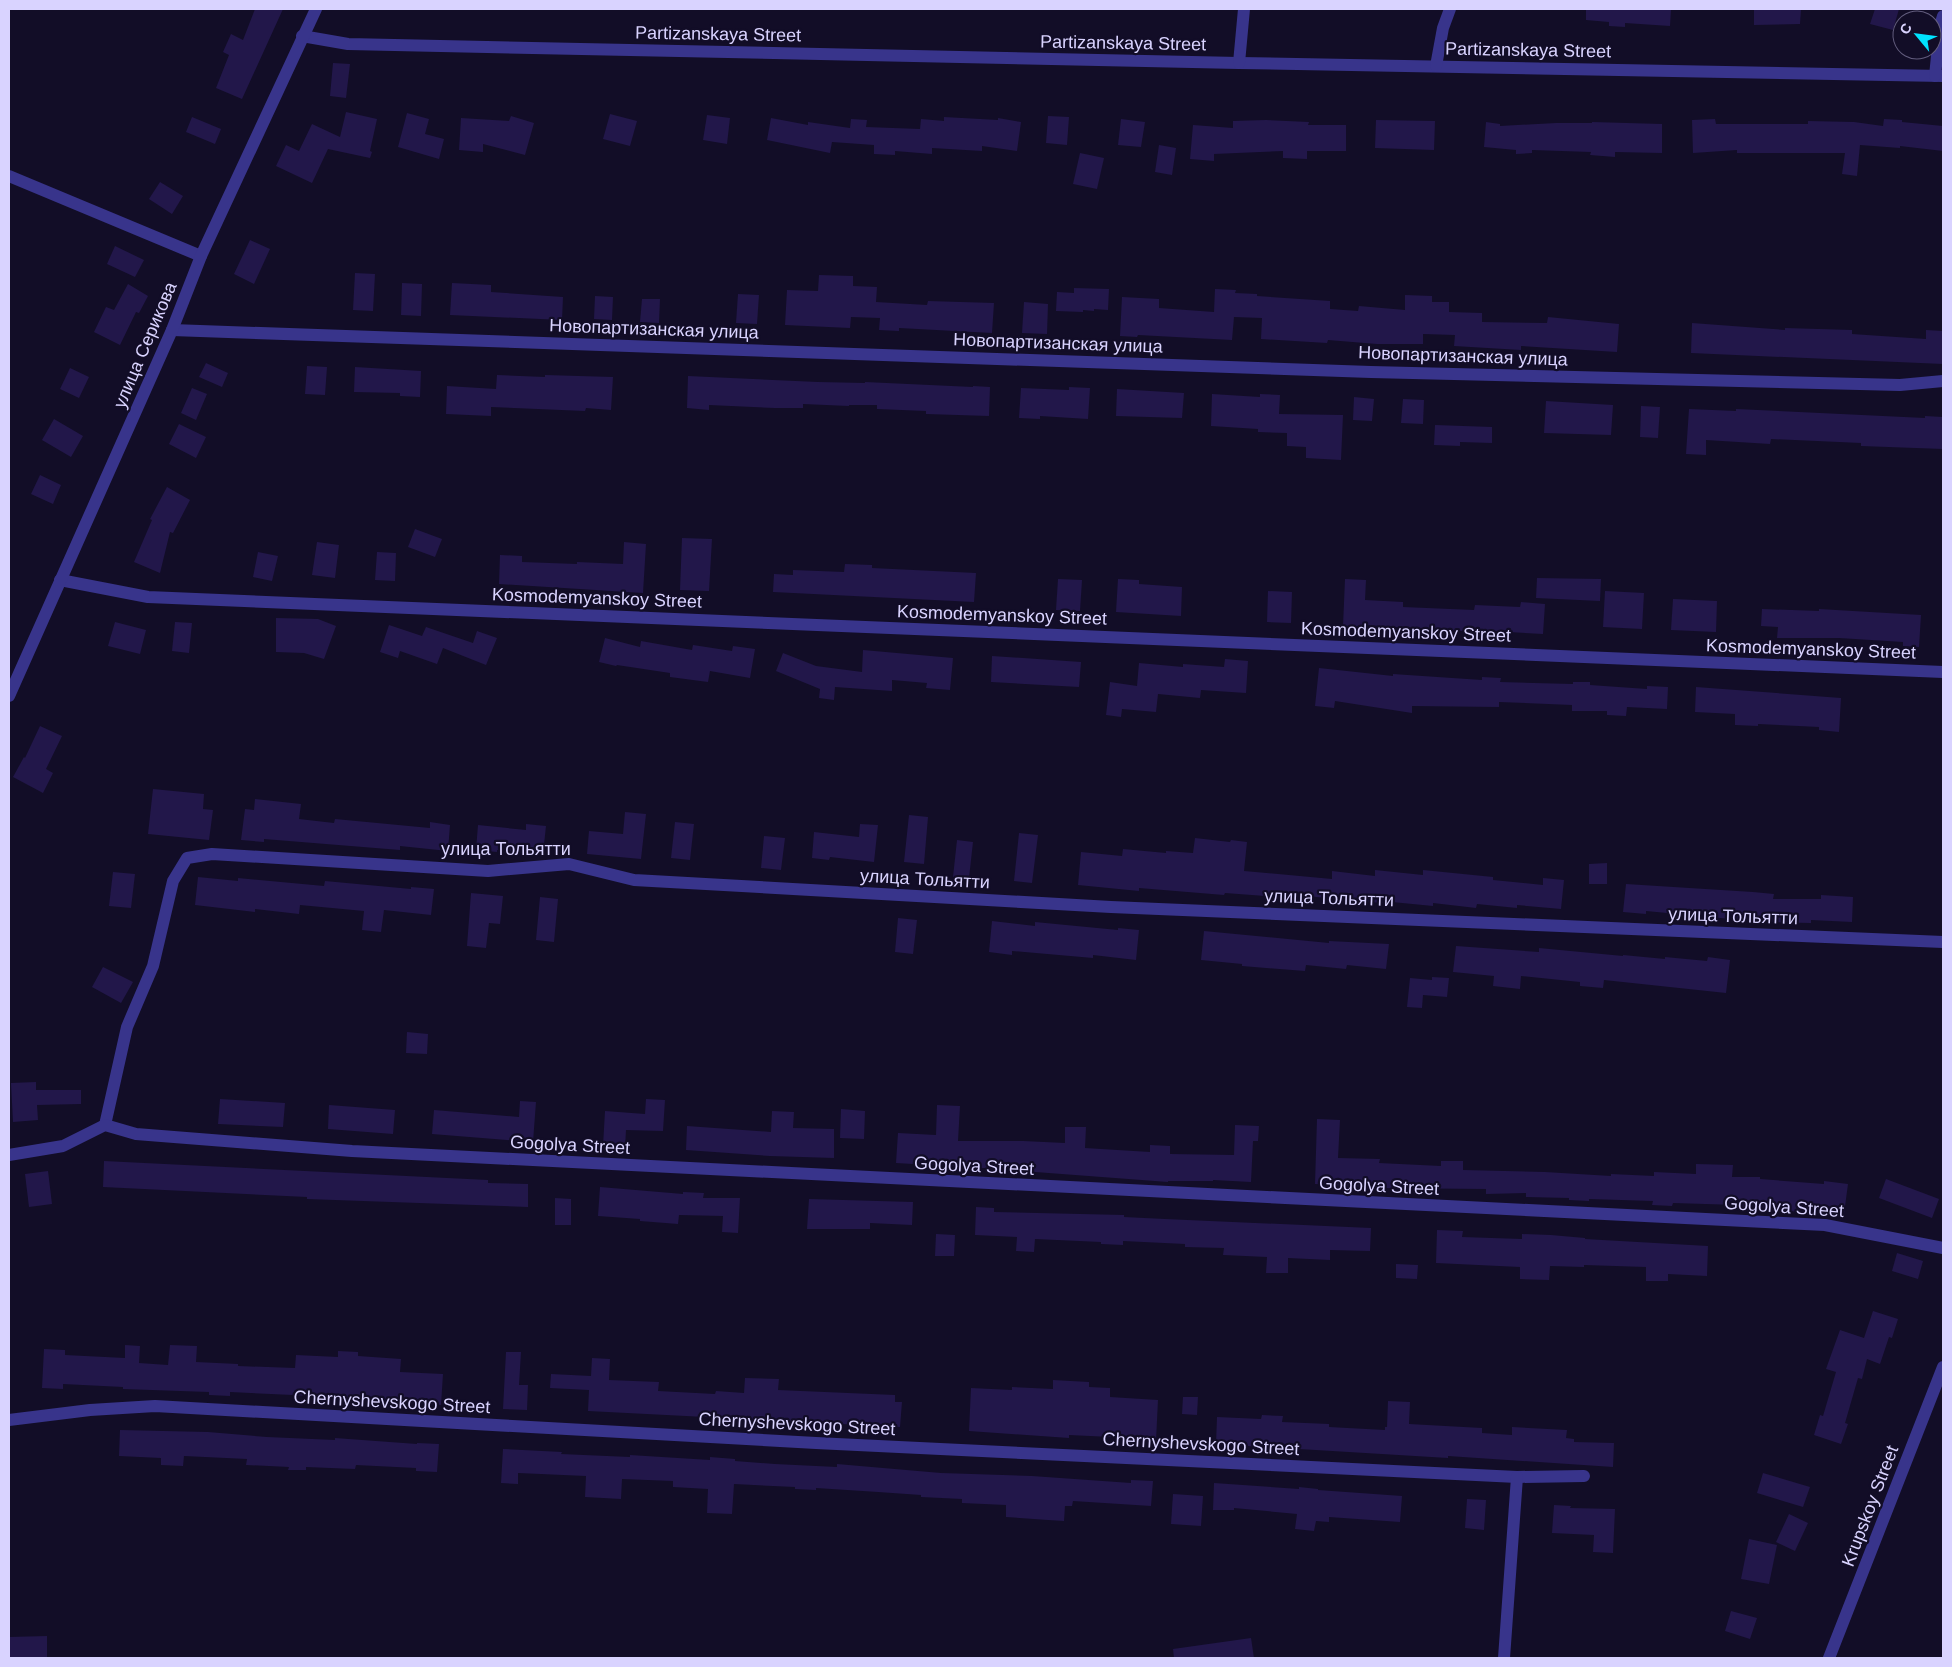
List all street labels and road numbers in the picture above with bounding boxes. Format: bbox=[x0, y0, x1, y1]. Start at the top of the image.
street label: Partizanskaya Street bbox=[635, 23, 801, 45]
street label: Partizanskaya Street bbox=[1040, 32, 1206, 54]
street label: Partizanskaya Street bbox=[1445, 39, 1611, 61]
street label: улица Серикова bbox=[109, 278, 181, 411]
street label: Новопартизанская улица bbox=[549, 315, 760, 343]
street label: Новопартизанская улица bbox=[953, 329, 1164, 357]
street label: Новопартизанская улица bbox=[1358, 342, 1569, 370]
street label: Kosmodemyanskoy Street bbox=[492, 584, 702, 612]
street label: Kosmodemyanskoy Street bbox=[897, 601, 1107, 629]
street label: Kosmodemyanskoy Street bbox=[1301, 618, 1511, 646]
street label: Kosmodemyanskoy Street bbox=[1706, 635, 1916, 663]
street label: улица Тольятти bbox=[441, 839, 571, 859]
street label: улица Тольятти bbox=[860, 866, 990, 892]
street label: улица Тольятти bbox=[1264, 886, 1394, 910]
street label: улица Тольятти bbox=[1668, 904, 1798, 928]
street label: Gogolya Street bbox=[510, 1132, 630, 1158]
street label: Gogolya Street bbox=[914, 1153, 1034, 1179]
street label: Gogolya Street bbox=[1319, 1173, 1439, 1199]
street label: Gogolya Street bbox=[1723, 1193, 1845, 1221]
street label: Chernyshevskogo Street bbox=[293, 1387, 491, 1417]
street label: Chernyshevskogo Street bbox=[698, 1409, 896, 1439]
street label: Chernyshevskogo Street bbox=[1102, 1429, 1300, 1459]
street label: Krupskoy Street bbox=[1838, 1443, 1902, 1569]

